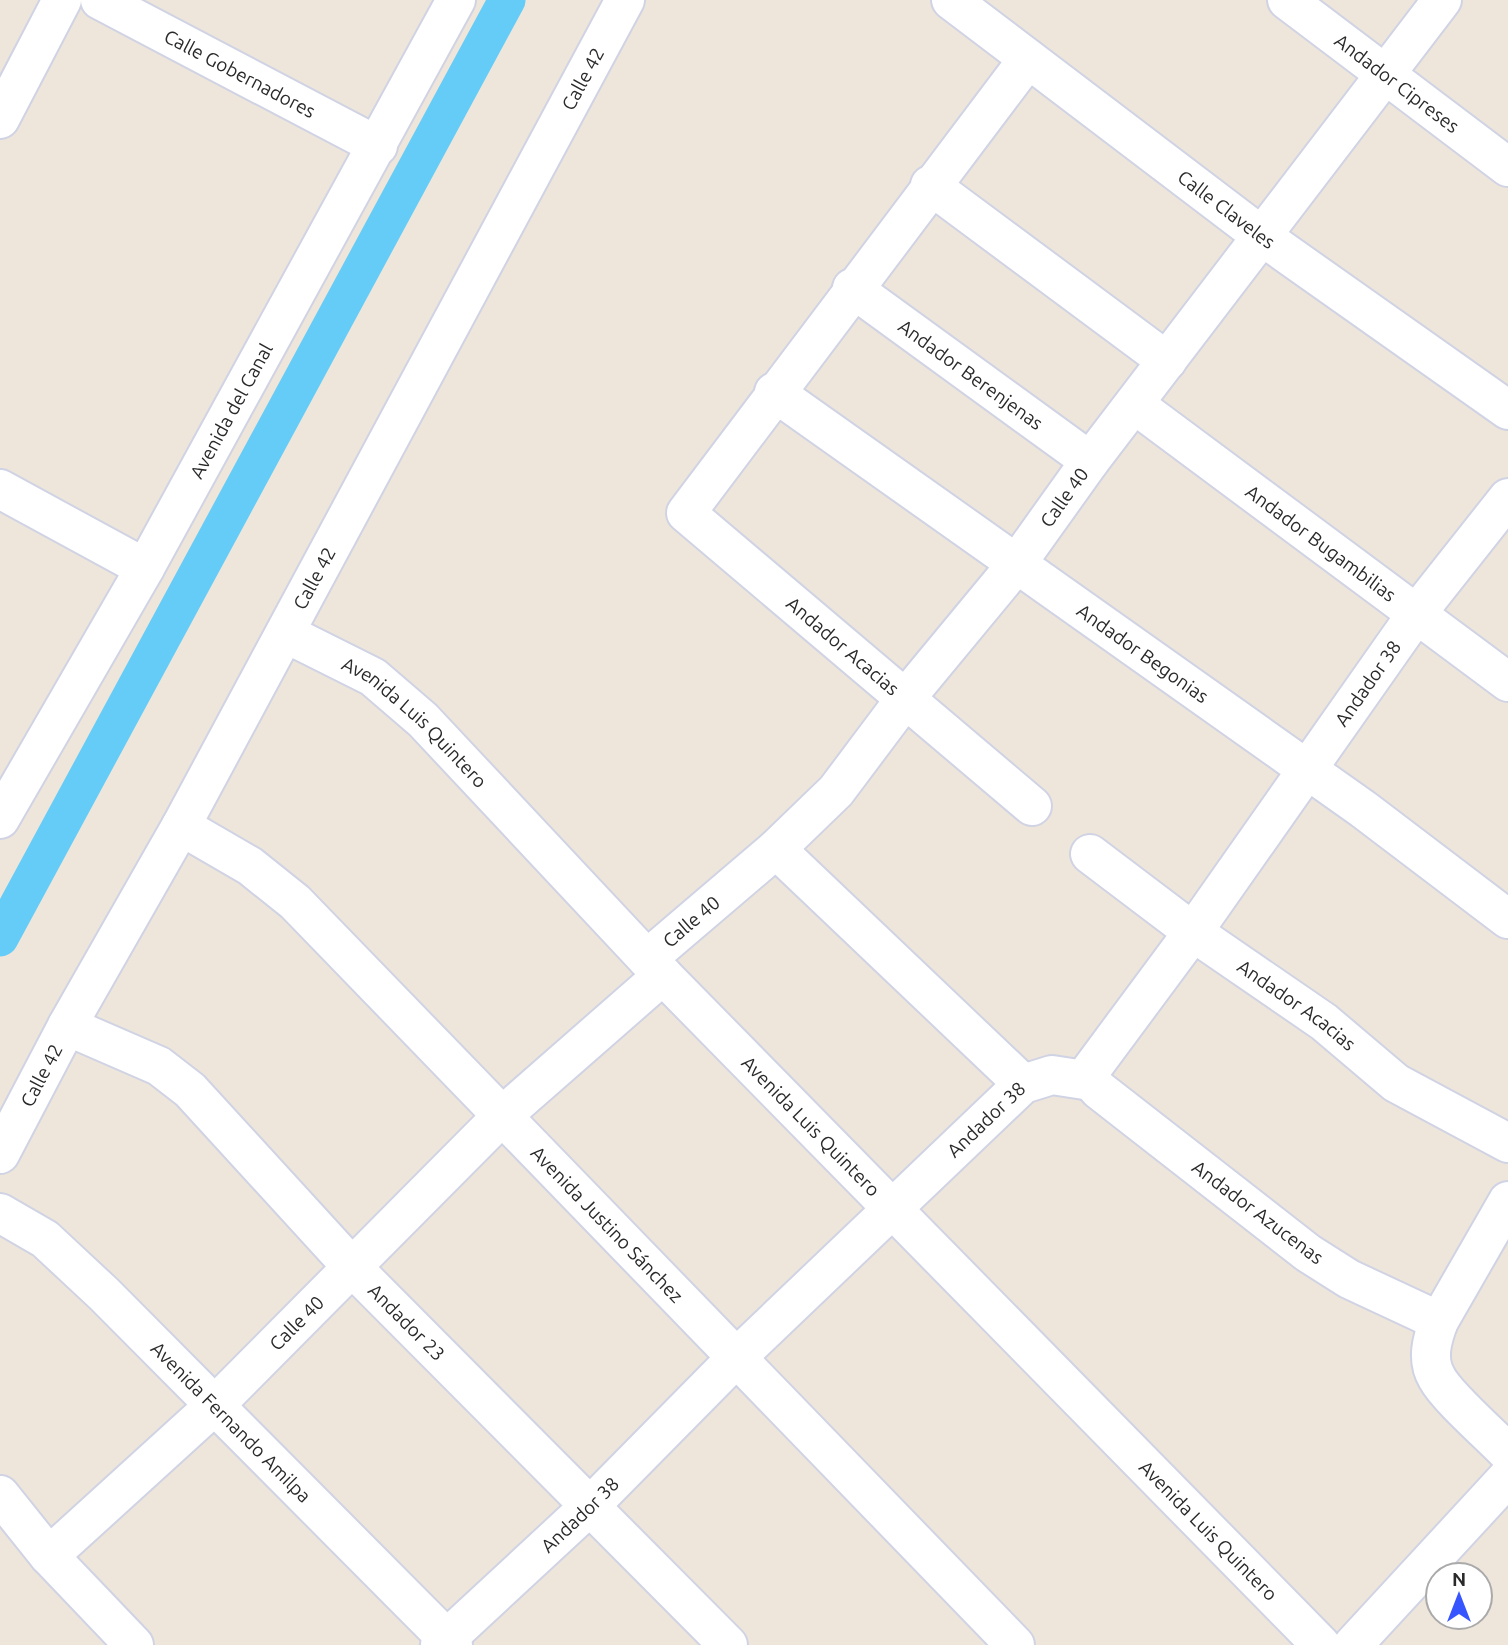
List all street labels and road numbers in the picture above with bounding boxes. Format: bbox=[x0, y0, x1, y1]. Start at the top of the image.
street label: Calle Gobernadores bbox=[161, 25, 319, 122]
street label: Andador Cipreses bbox=[1331, 29, 1464, 137]
street label: Calle 42 bbox=[557, 44, 608, 114]
street label: Calle Claveles bbox=[1174, 165, 1279, 253]
street label: Andador Berenjenas bbox=[894, 315, 1047, 434]
street label: Avenida del Canal bbox=[185, 340, 277, 482]
street label: Calle 40 bbox=[1035, 463, 1093, 531]
street label: Andador Bugambilias bbox=[1242, 480, 1400, 606]
street label: Calle 42 bbox=[288, 543, 340, 613]
street label: Andador Acacias bbox=[782, 592, 904, 700]
street label: Andador Begonias bbox=[1073, 599, 1213, 707]
street label: Andador 38 bbox=[1330, 636, 1405, 730]
street label: Avenida Luis Quintero bbox=[338, 652, 492, 792]
street label: Calle 40 bbox=[658, 891, 724, 952]
street label: Andador Acacias bbox=[1233, 955, 1360, 1055]
street label: Calle 42 bbox=[16, 1040, 67, 1110]
street label: Avenida Luis Quintero bbox=[737, 1051, 885, 1201]
street label: Andador 38 bbox=[942, 1077, 1030, 1162]
street label: Avenida Justino Sánchez bbox=[527, 1141, 688, 1307]
street label: Andador Azucenas bbox=[1188, 1156, 1328, 1268]
street label: Andador 23 bbox=[364, 1279, 450, 1365]
street label: Calle 40 bbox=[265, 1291, 328, 1355]
street label: Avenida Fernando Amilpa bbox=[147, 1337, 316, 1507]
street label: Avenida Luis Quintero bbox=[1135, 1456, 1282, 1605]
street label: Andador 38 bbox=[536, 1473, 623, 1557]

